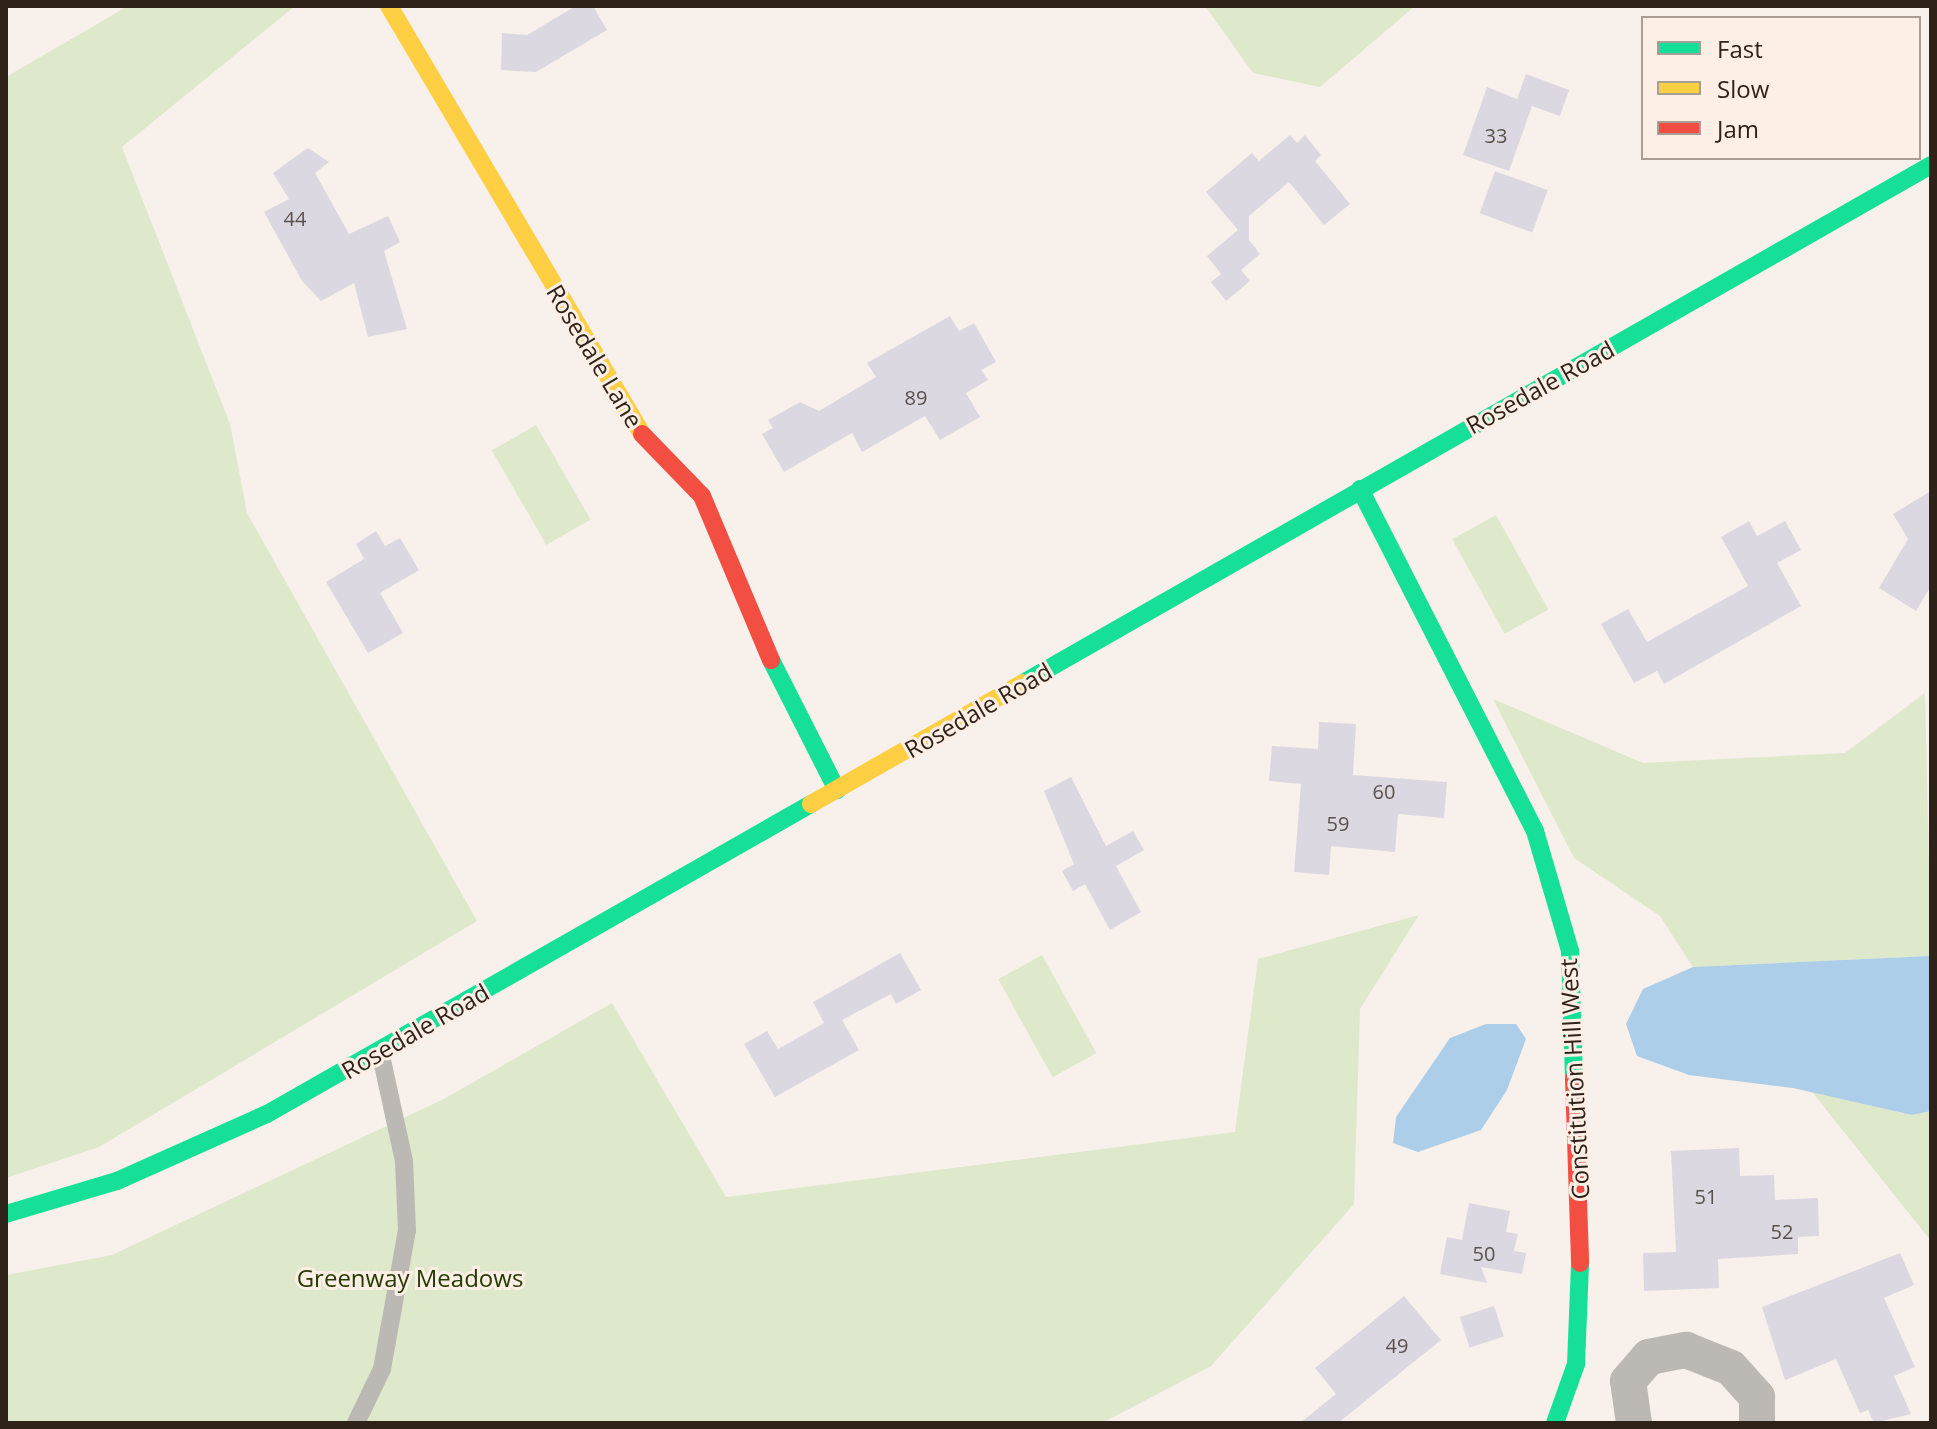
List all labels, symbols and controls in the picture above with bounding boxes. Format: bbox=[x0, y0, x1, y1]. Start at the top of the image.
legend bbox=[1641, 16, 1921, 160]
text: Fast bbox=[1717, 32, 1763, 65]
text: Slow bbox=[1717, 72, 1769, 105]
text: Jam bbox=[1717, 112, 1759, 145]
house number: 33 bbox=[1485, 123, 1507, 147]
house number: 44 bbox=[284, 206, 306, 230]
street label: Rosedale Lane bbox=[541, 279, 649, 433]
street label: Rosedale Road bbox=[1461, 334, 1619, 440]
house number: 89 bbox=[905, 385, 927, 409]
street label: Rosedale Road bbox=[899, 656, 1057, 764]
house number: 60 bbox=[1373, 779, 1395, 803]
house number: 59 bbox=[1327, 811, 1349, 835]
street label: Constitution Hill West bbox=[1553, 958, 1595, 1200]
street label: Rosedale Road bbox=[336, 977, 494, 1085]
house number: 51 bbox=[1695, 1184, 1717, 1208]
house number: 52 bbox=[1771, 1219, 1793, 1243]
house number: 50 bbox=[1473, 1241, 1495, 1265]
park label: Greenway Meadows bbox=[297, 1264, 523, 1292]
house number: 49 bbox=[1386, 1333, 1408, 1357]

